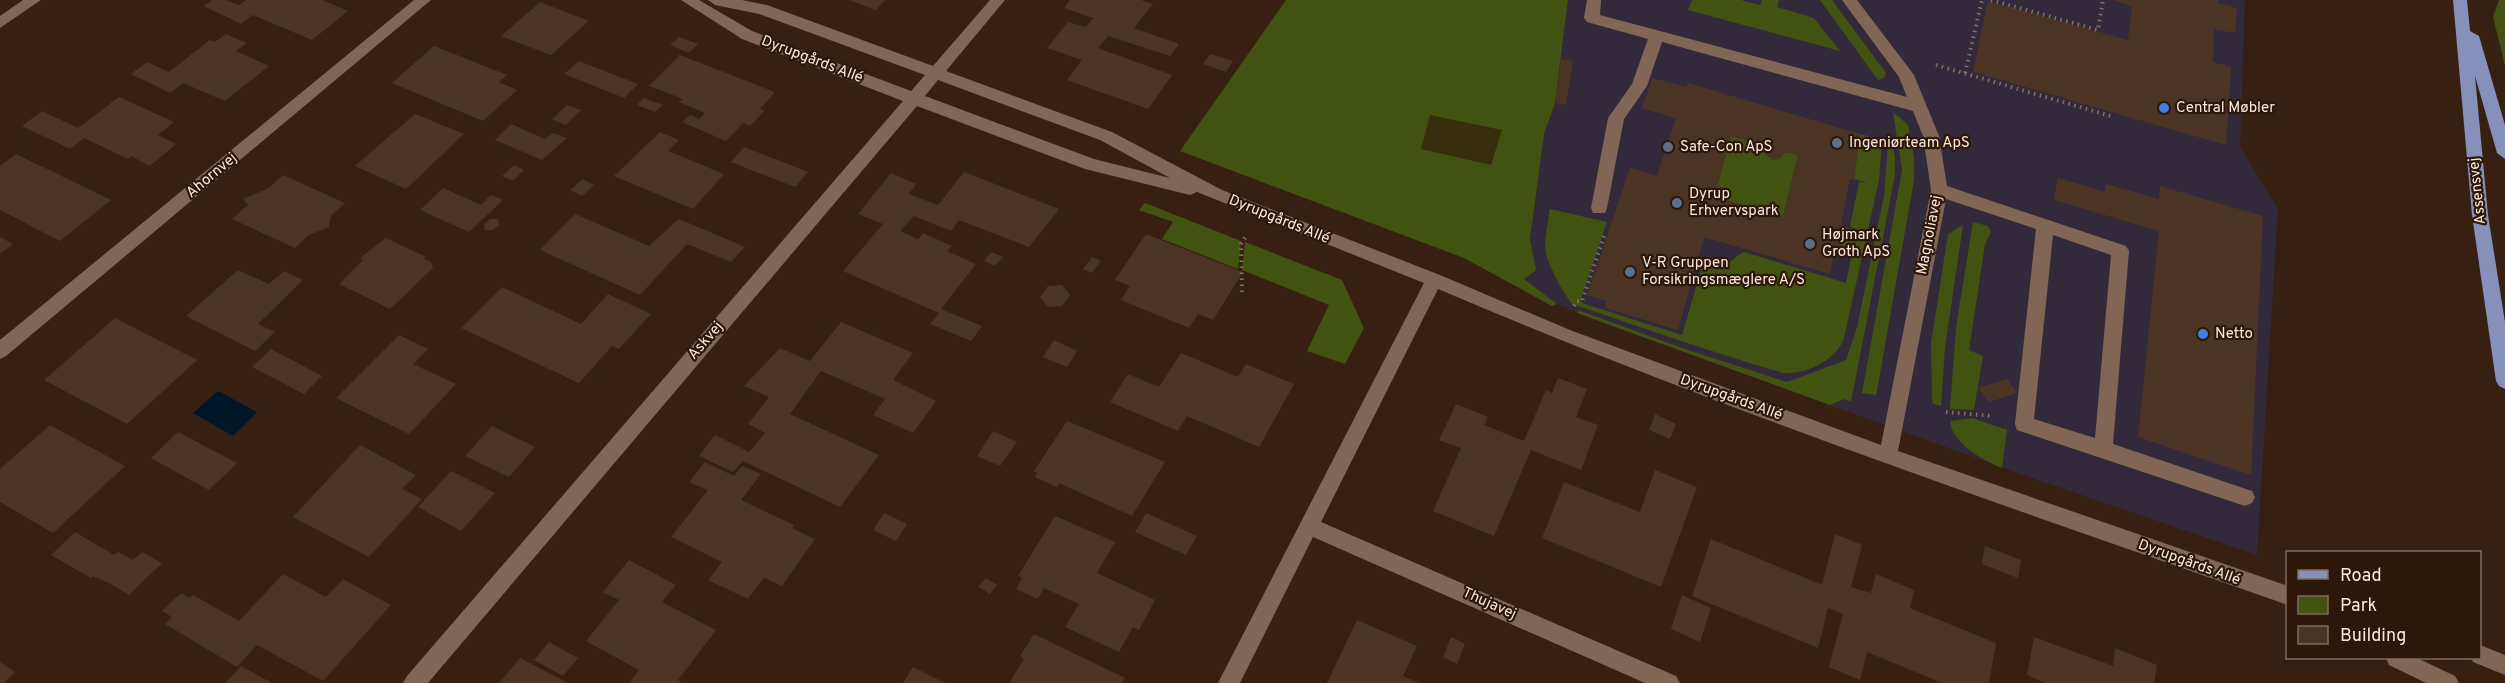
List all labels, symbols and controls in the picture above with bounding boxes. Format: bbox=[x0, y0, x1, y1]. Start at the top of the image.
street label: Dyrupgårds Allé bbox=[758, 32, 866, 88]
place label: Central Møbler bbox=[2176, 99, 2275, 118]
marker: Central Møbler bbox=[2157, 101, 2171, 115]
place label: Ingeniørteam ApS bbox=[1849, 134, 1970, 153]
marker: Ingeniørteam ApS bbox=[1830, 136, 1844, 150]
place label: Safe-Con ApS bbox=[1680, 138, 1773, 157]
marker: Safe-Con ApS bbox=[1661, 140, 1675, 154]
street label: Ahornvej bbox=[183, 149, 241, 203]
street label: Assensvej bbox=[2465, 157, 2491, 225]
place label: Dyrup Erhvervspark bbox=[1689, 185, 1779, 221]
street label: Dyrupgårds Allé bbox=[1226, 191, 1332, 249]
street label: Magnoliavej bbox=[1913, 194, 1947, 276]
marker: Dyrup Erhvervspark bbox=[1670, 196, 1684, 210]
place label: Højmark Groth ApS bbox=[1822, 226, 1890, 262]
marker: Højmark Groth ApS bbox=[1803, 237, 1817, 251]
place label: V-R Gruppen Forsikringsmæglere A/S bbox=[1642, 254, 1805, 290]
marker: V-R Gruppen Forsikringsmæglere A/S bbox=[1623, 265, 1637, 279]
street label: Askvej bbox=[684, 318, 728, 364]
place label: Netto bbox=[2215, 325, 2253, 344]
marker: Netto bbox=[2196, 327, 2210, 341]
street label: Dyrupgårds Allé bbox=[1677, 371, 1785, 425]
street label: Dyrupgårds Allé bbox=[2135, 536, 2243, 590]
legend bbox=[2286, 551, 2481, 659]
text: Road bbox=[2340, 565, 2382, 588]
street label: Thujavej bbox=[1459, 584, 1519, 624]
text: Park bbox=[2340, 595, 2377, 618]
text: Building bbox=[2340, 625, 2406, 648]

